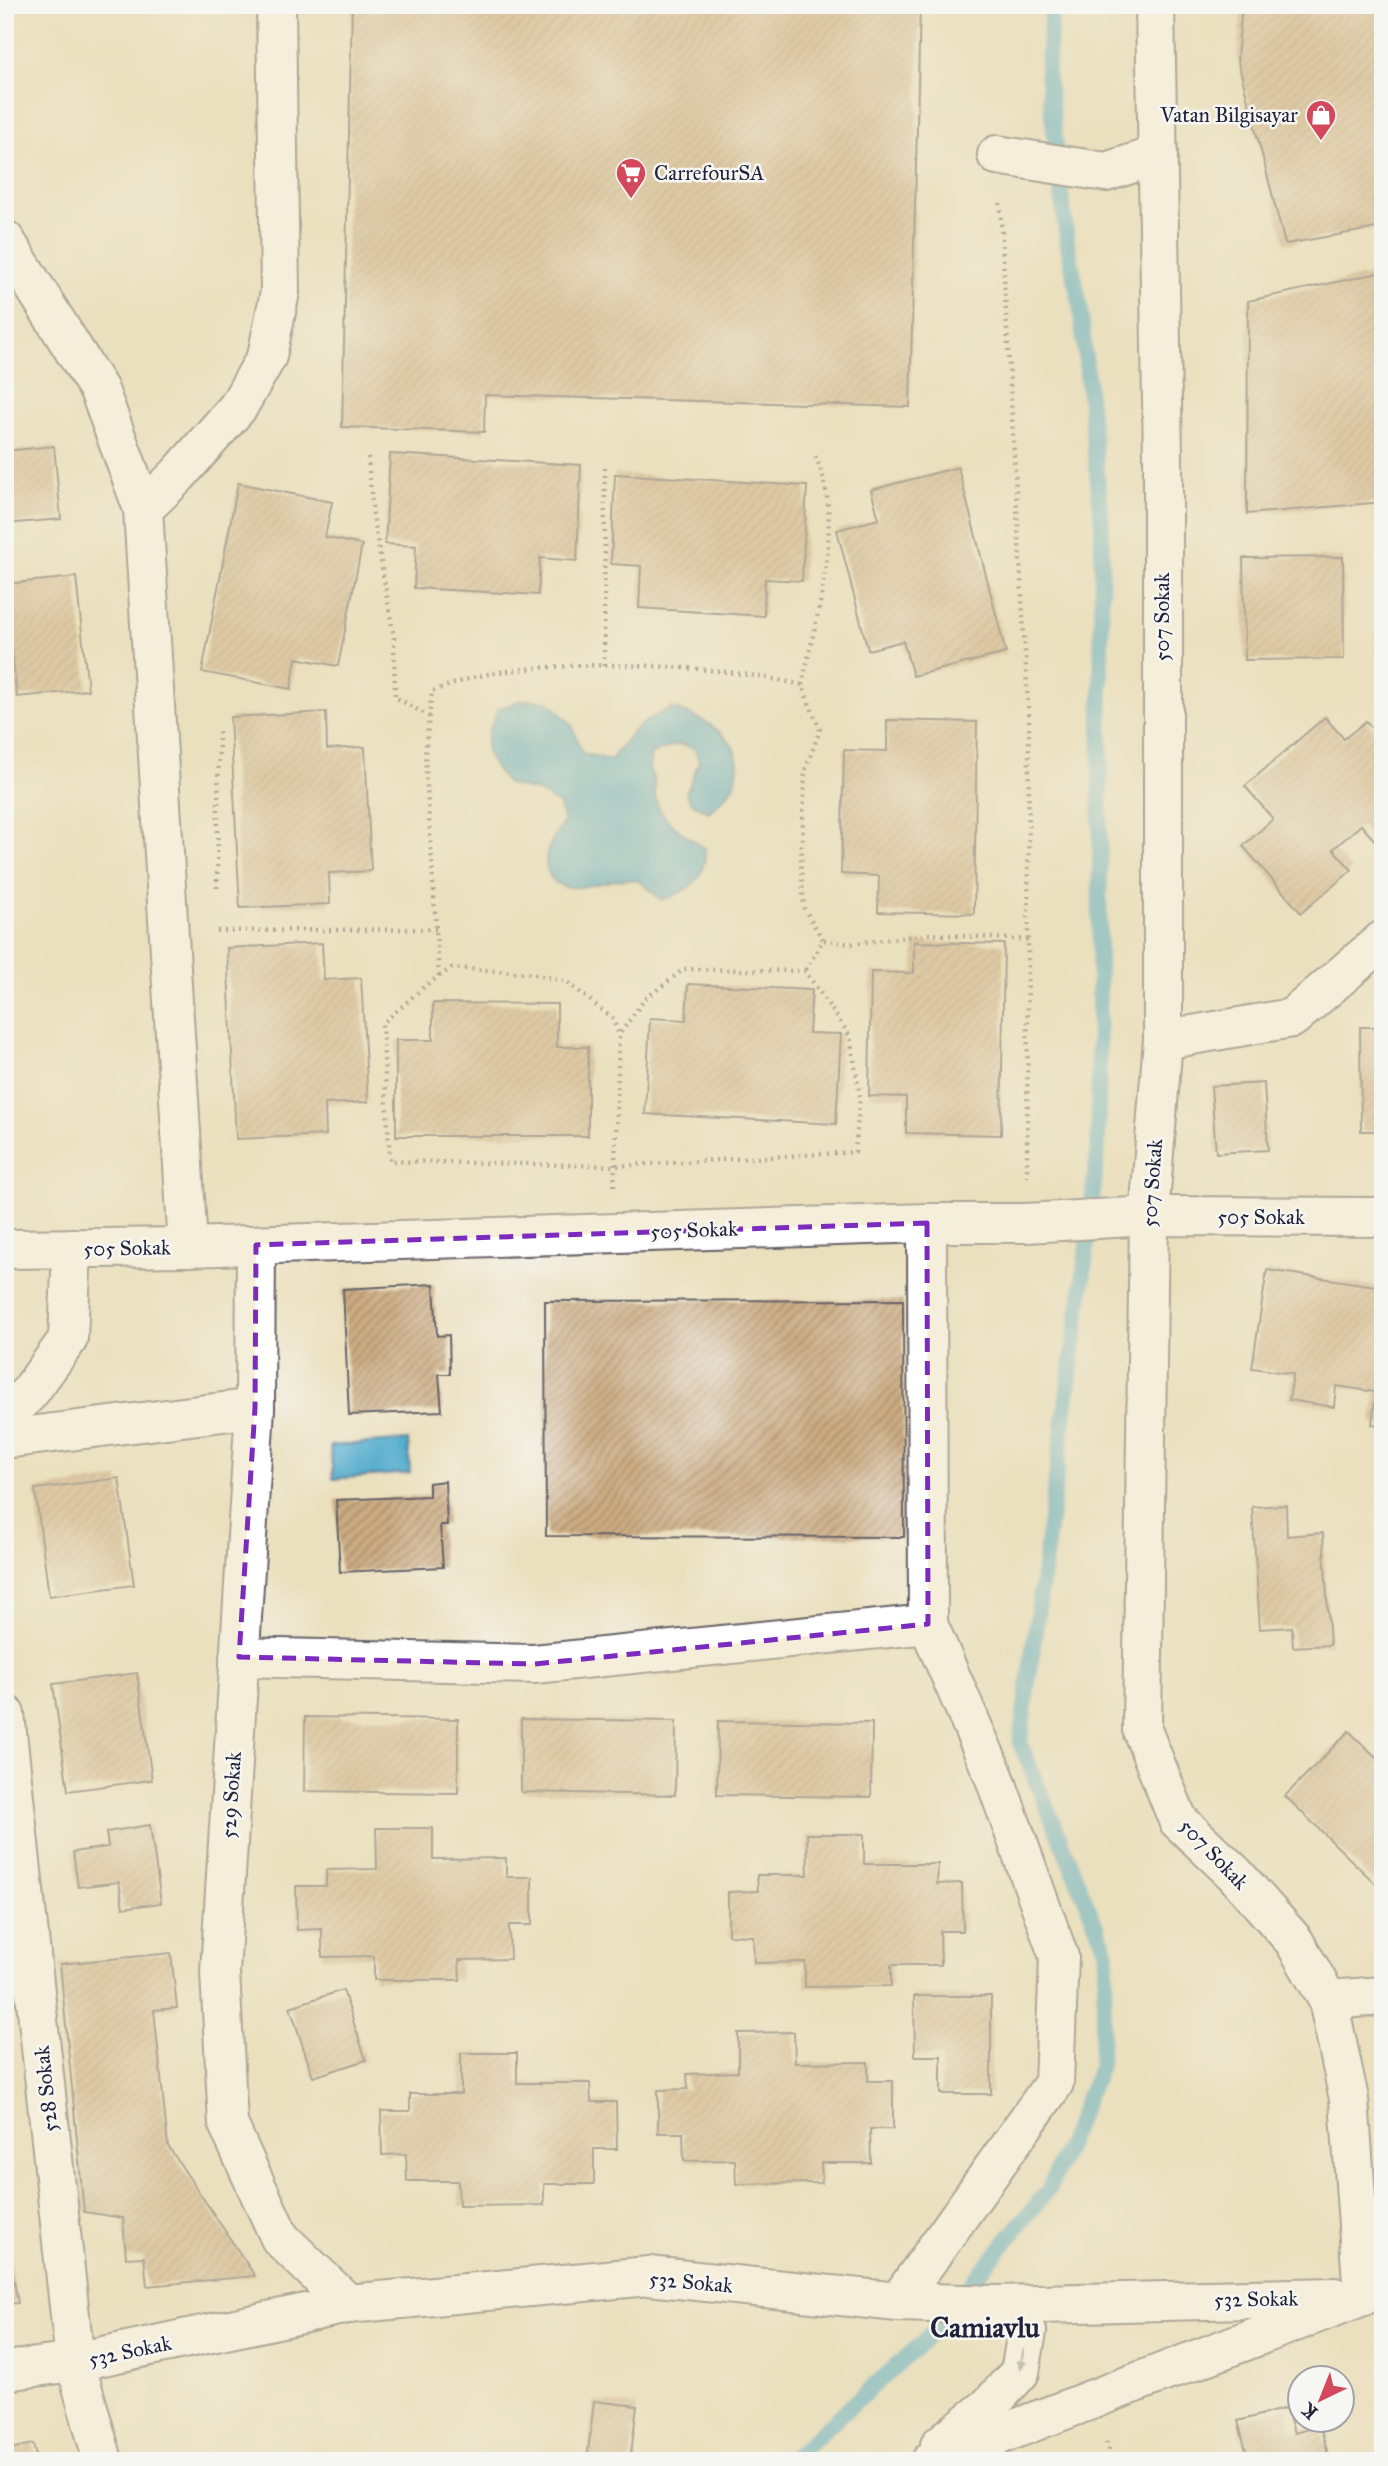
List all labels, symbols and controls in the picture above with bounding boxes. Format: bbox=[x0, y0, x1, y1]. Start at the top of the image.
shop icon: Vatan Bilgisayar bbox=[1304, 98, 1338, 142]
place label: Vatan Bilgisayar bbox=[1159, 102, 1298, 128]
supermarket icon: CarrefourSA bbox=[614, 156, 648, 200]
place label: CarrefourSA bbox=[654, 160, 764, 186]
street label: 507 Sokak bbox=[1149, 572, 1175, 661]
street label: 507 Sokak bbox=[1136, 1138, 1168, 1228]
street label: 505 Sokak bbox=[1217, 1204, 1305, 1230]
street label: 505 Sokak bbox=[650, 1215, 738, 1245]
street label: 505 Sokak bbox=[83, 1234, 171, 1262]
street label: 529 Sokak bbox=[215, 1750, 247, 1839]
street label: 507 Sokak bbox=[1174, 1813, 1254, 1895]
street label: 528 Sokak bbox=[29, 2044, 63, 2134]
street label: 532 Sokak bbox=[648, 2265, 734, 2299]
street label: 532 Sokak bbox=[1214, 2285, 1299, 2313]
district label: Camiavlu bbox=[930, 2310, 1040, 2345]
street label: 532 Sokak bbox=[86, 2329, 174, 2372]
one-way arrow bbox=[1016, 2348, 1027, 2370]
north arrow bbox=[1286, 2364, 1356, 2434]
text: K bbox=[1296, 2397, 1323, 2424]

